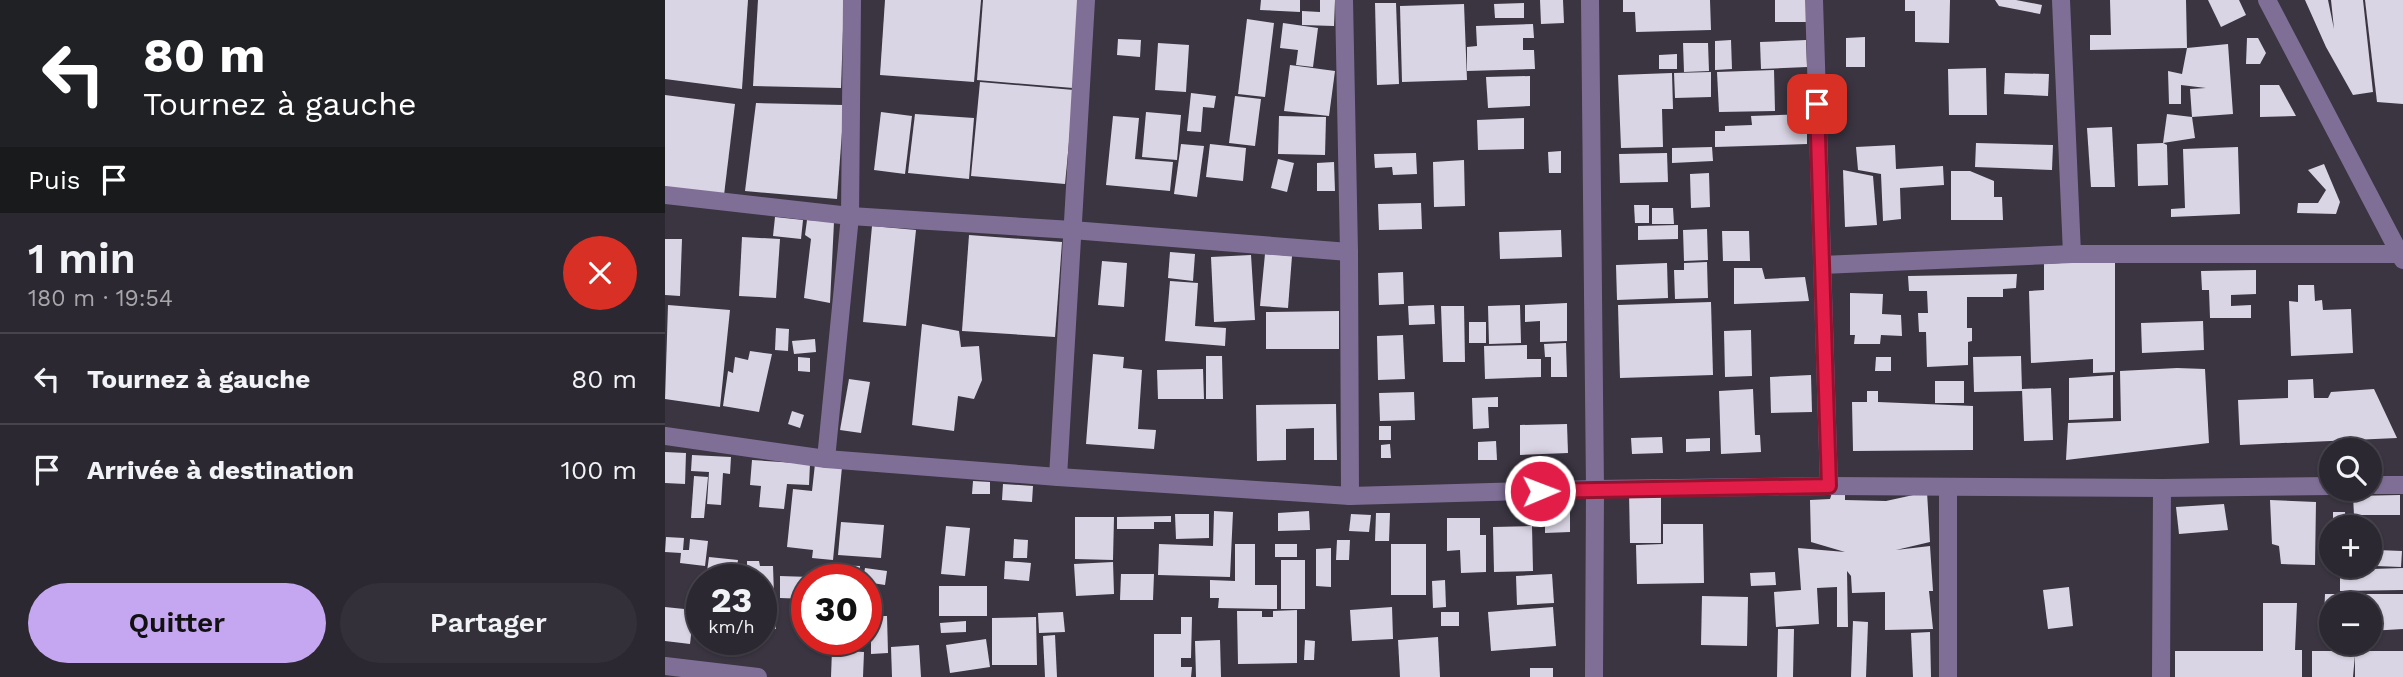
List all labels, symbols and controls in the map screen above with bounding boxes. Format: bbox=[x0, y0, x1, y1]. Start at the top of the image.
text: 80 m bbox=[143, 26, 265, 84]
icon: left bbox=[28, 28, 119, 119]
pin bbox=[1787, 74, 1847, 134]
text: Tournez à gauche bbox=[143, 85, 416, 123]
icon: arrive bbox=[1798, 85, 1836, 123]
icon: arrive bbox=[95, 161, 133, 199]
text: Puis bbox=[28, 165, 81, 195]
text: 1 min bbox=[28, 234, 136, 283]
button: close bbox=[563, 236, 637, 310]
text: 180 m · 19:54 bbox=[28, 285, 173, 312]
icon: left bbox=[28, 360, 66, 398]
text: Tournez à gauche bbox=[87, 364, 310, 394]
text: 80 m bbox=[571, 364, 637, 394]
map controls bbox=[2319, 438, 2382, 655]
button: search bbox=[2319, 438, 2382, 501]
icon: arrive bbox=[28, 451, 66, 489]
position arrow bbox=[1503, 454, 1577, 528]
text: Arrivée à destination bbox=[87, 455, 354, 485]
text: 100 m bbox=[561, 455, 637, 485]
button: + bbox=[2319, 515, 2382, 578]
speed limit sign: 30 bbox=[791, 564, 882, 655]
text: 23 bbox=[711, 579, 752, 621]
button: Quitter bbox=[28, 583, 326, 663]
button: Partager bbox=[340, 583, 637, 663]
button: − bbox=[2319, 592, 2382, 655]
text: km/h bbox=[708, 616, 755, 637]

